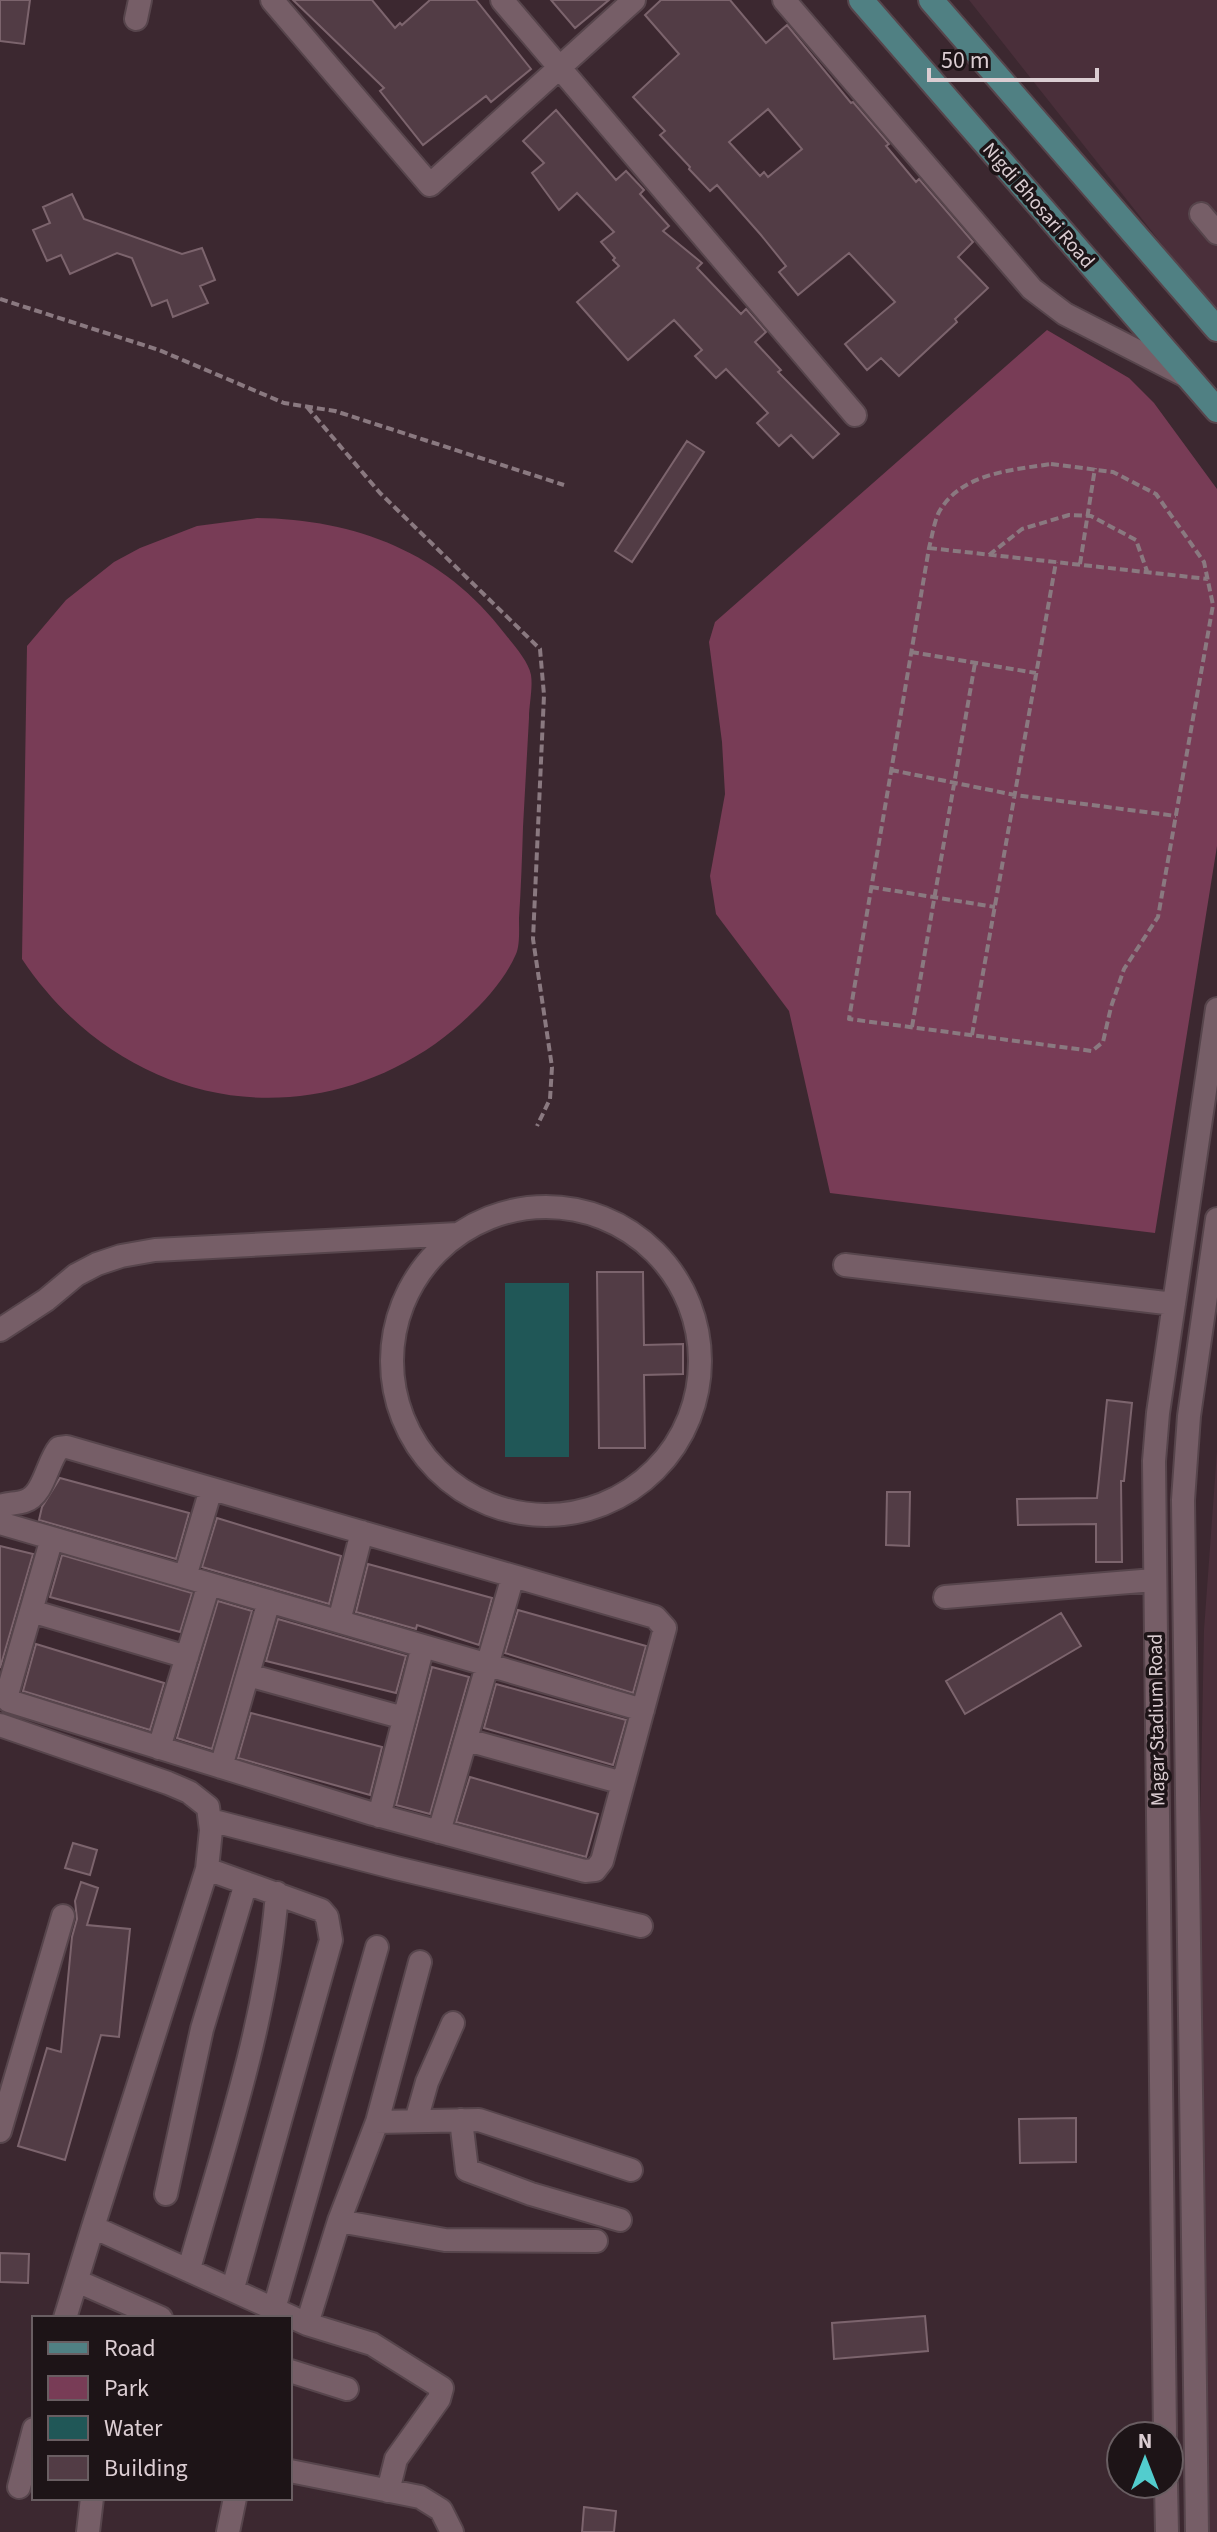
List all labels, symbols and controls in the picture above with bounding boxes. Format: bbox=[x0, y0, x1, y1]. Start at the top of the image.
scale bar bbox=[929, 32, 1097, 82]
text: 50 m bbox=[941, 43, 990, 78]
street label: Nigdi Bhosari Road bbox=[976, 137, 1101, 275]
street label: Magar Stadium Road bbox=[1141, 1634, 1173, 1806]
legend bbox=[32, 2316, 292, 2500]
text: Road bbox=[104, 2331, 156, 2366]
text: Park bbox=[104, 2371, 149, 2406]
text: Water bbox=[104, 2411, 163, 2446]
north arrow bbox=[1105, 2420, 1185, 2500]
text: N bbox=[1138, 2425, 1152, 2457]
text: Building bbox=[104, 2451, 188, 2486]

